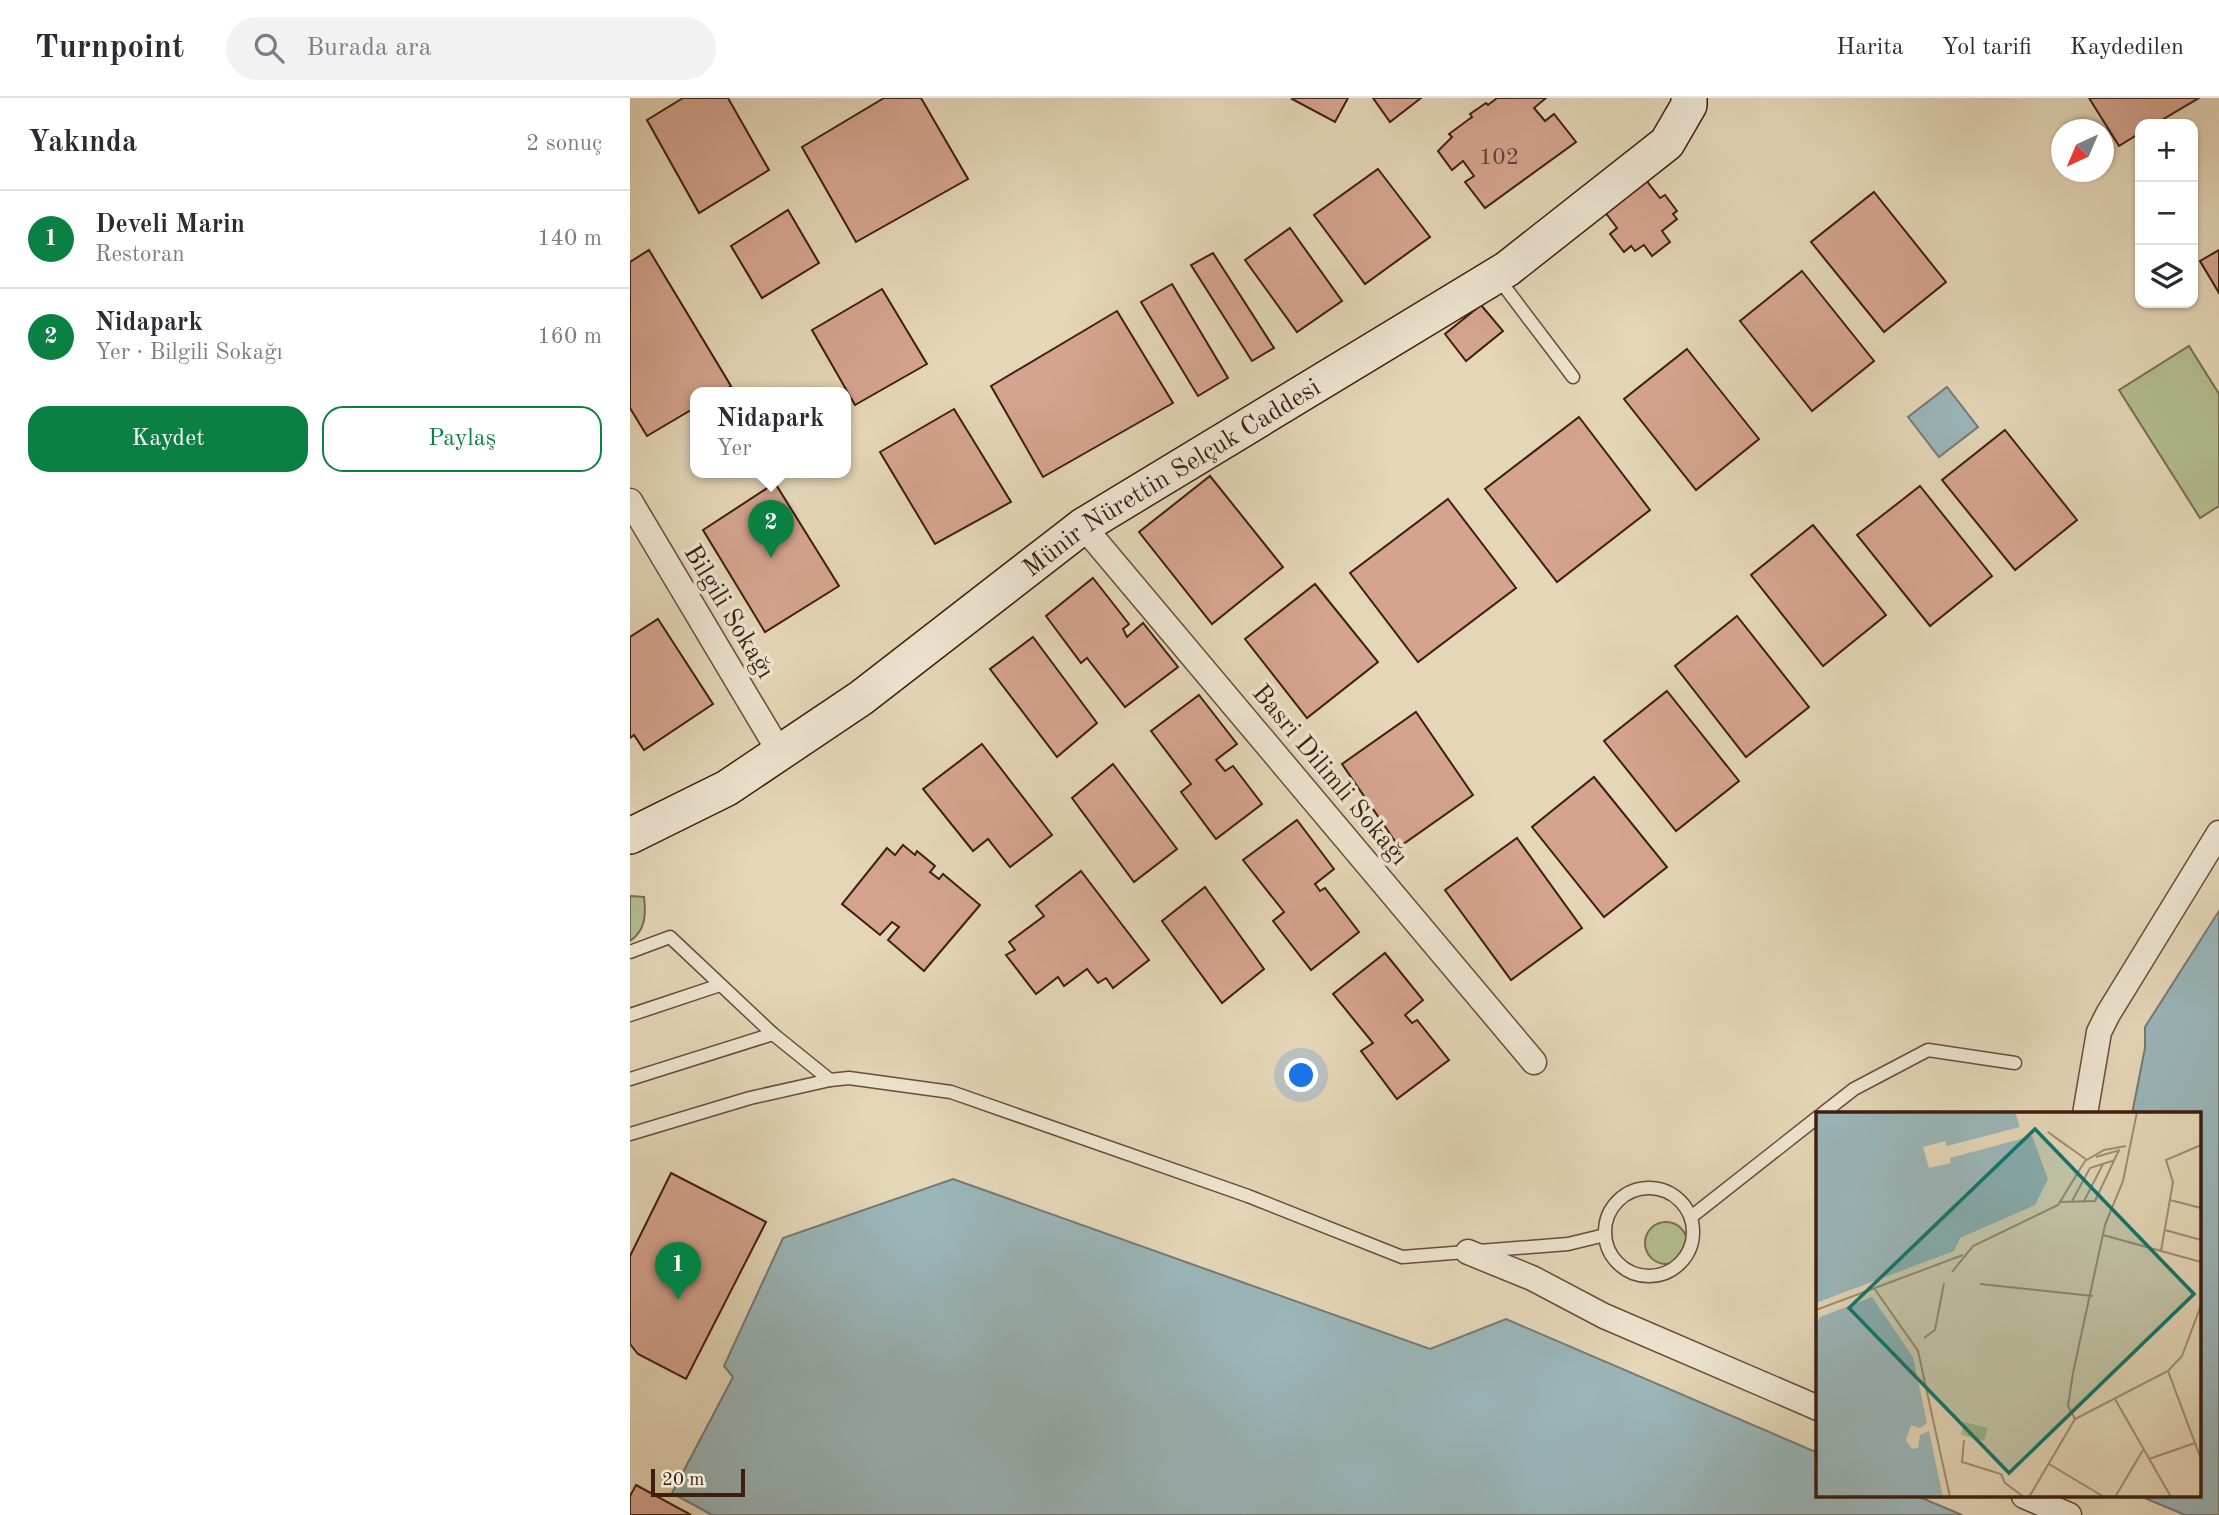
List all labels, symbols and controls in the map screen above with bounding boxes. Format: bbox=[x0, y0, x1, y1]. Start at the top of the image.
search box bbox=[226, 17, 716, 80]
icon: search bbox=[250, 29, 288, 67]
text: Turnpoint bbox=[35, 32, 184, 65]
text: Burada ara bbox=[306, 35, 432, 61]
text: Harita bbox=[1836, 36, 1904, 60]
text: Yol tarifi bbox=[1942, 36, 2032, 60]
text: Kaydedilen bbox=[2070, 36, 2184, 60]
north arrow bbox=[2051, 119, 2114, 182]
map controls bbox=[2135, 119, 2198, 308]
button: + bbox=[2135, 119, 2198, 182]
text: Yakında bbox=[28, 128, 137, 158]
text: 2 sonuç bbox=[526, 132, 602, 155]
house number: 102 bbox=[1479, 146, 1519, 169]
button: − bbox=[2135, 182, 2198, 245]
text: Develi Marin bbox=[95, 212, 245, 238]
text: 1 bbox=[44, 227, 58, 250]
text: 140 m bbox=[537, 227, 602, 250]
text: Restoran bbox=[95, 243, 185, 266]
button: layers bbox=[2135, 245, 2198, 308]
text: Nidapark bbox=[95, 310, 203, 336]
text: 2 bbox=[44, 325, 58, 348]
text: 160 m bbox=[537, 325, 602, 348]
text: Yer · Bilgili Sokağı bbox=[95, 341, 283, 364]
street label: Münir Nürettin Selçuk Caddesi bbox=[1019, 375, 1325, 582]
popup bbox=[690, 387, 851, 478]
button: Kaydet bbox=[28, 406, 308, 472]
button: Paylaş bbox=[322, 406, 602, 472]
text: Nidapark bbox=[717, 406, 824, 432]
text: Yer bbox=[717, 437, 752, 460]
pin: 2 bbox=[748, 500, 794, 558]
street label: Bilgili Sokağı bbox=[678, 541, 778, 683]
street label: Basri Dilimli Sokağı bbox=[1247, 680, 1412, 871]
your location bbox=[1284, 1058, 1318, 1092]
inset map bbox=[1816, 1112, 2202, 1498]
pin: 1 bbox=[655, 1242, 701, 1300]
scale bar bbox=[651, 1466, 746, 1498]
text: 20 m bbox=[662, 1471, 704, 1490]

